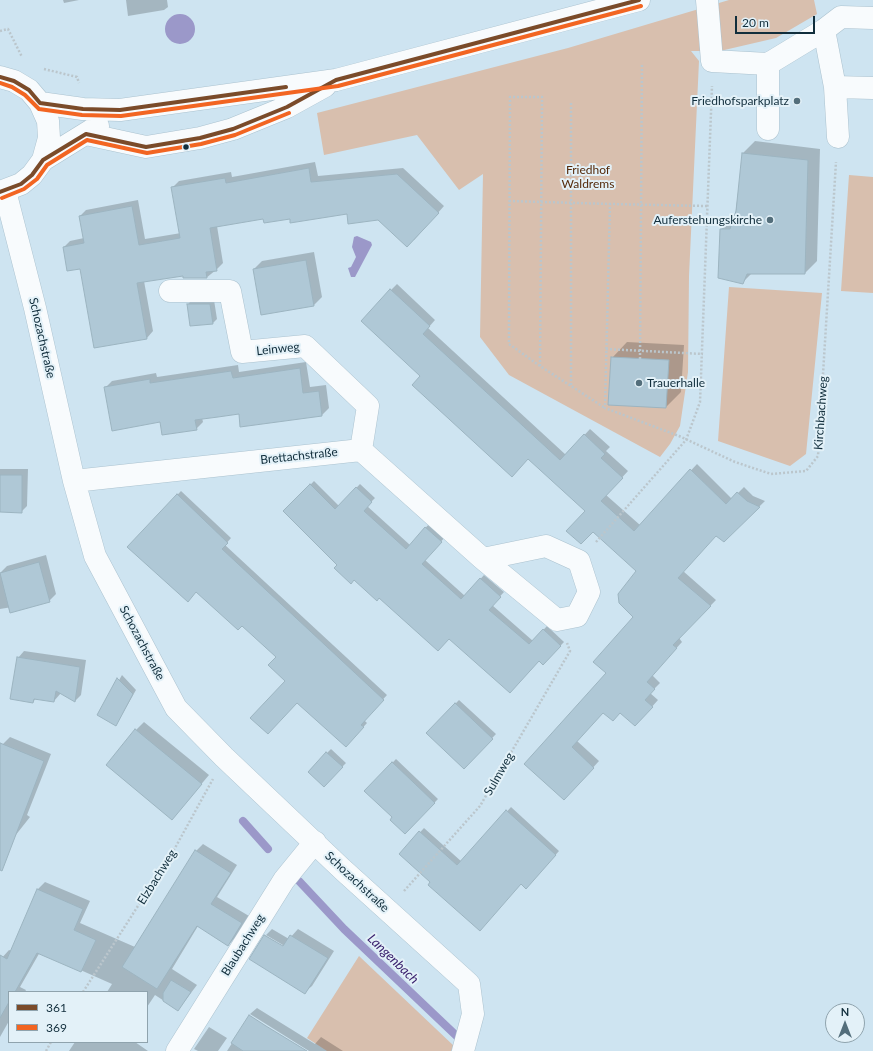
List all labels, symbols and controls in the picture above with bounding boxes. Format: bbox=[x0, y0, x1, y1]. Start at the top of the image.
scale bar bbox=[737, 8, 817, 34]
text: 20 m bbox=[742, 15, 769, 30]
place label: Friedhofsparkplatz bbox=[691, 94, 789, 108]
marker: Friedhofsparkplatz bbox=[792, 96, 802, 106]
unlabelled marker bbox=[181, 142, 191, 152]
park label: Friedhof Waldrems bbox=[562, 163, 614, 191]
place label: Auferstehungskirche bbox=[653, 213, 762, 227]
marker: Auferstehungskirche bbox=[765, 215, 775, 225]
street label: Schozachstraße bbox=[26, 296, 58, 380]
street label: Leinweg bbox=[256, 340, 300, 358]
street label: Kirchbachweg bbox=[811, 375, 831, 451]
place label: Trauerhalle bbox=[647, 376, 705, 390]
marker: Trauerhalle bbox=[634, 378, 644, 388]
street label: Brettachstraße bbox=[260, 445, 338, 467]
street label: Schozachstraße bbox=[116, 603, 168, 683]
street label: Sulmweg bbox=[481, 750, 517, 798]
street label: Elzbachweg bbox=[134, 847, 180, 907]
street label: Schozachstraße bbox=[322, 849, 392, 915]
street label: Blaubachweg bbox=[218, 911, 268, 979]
water label: Langenbach bbox=[364, 931, 422, 987]
legend bbox=[8, 991, 148, 1043]
text: 361 bbox=[46, 1000, 67, 1015]
north arrow bbox=[825, 1003, 865, 1043]
text: N bbox=[841, 1005, 849, 1018]
text: 369 bbox=[46, 1020, 67, 1035]

